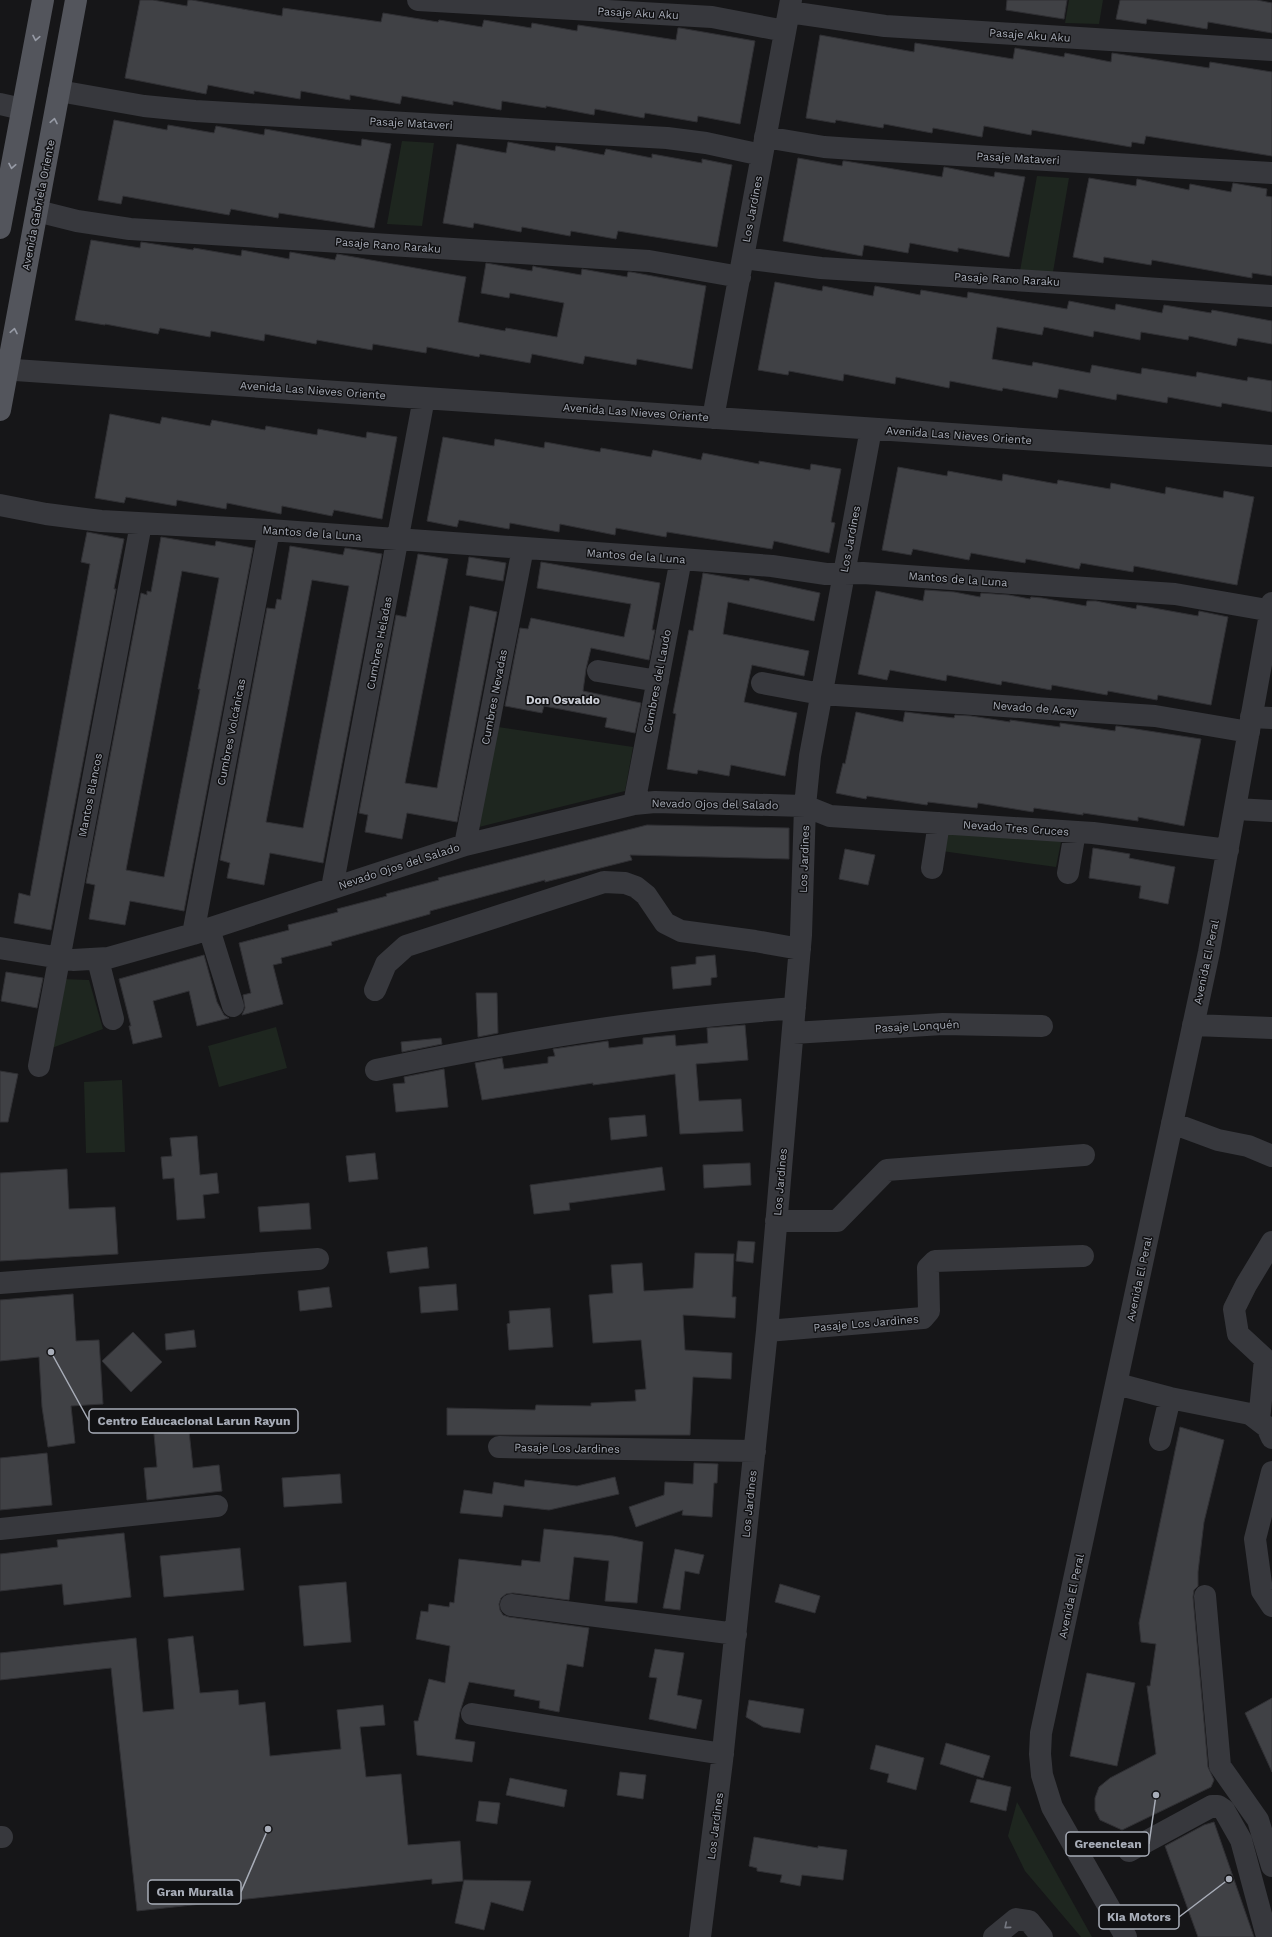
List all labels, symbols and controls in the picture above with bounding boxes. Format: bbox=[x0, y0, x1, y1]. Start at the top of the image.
street label: Pasaje Aku Aku bbox=[597, 5, 679, 22]
street label: Pasaje Aku Aku bbox=[989, 26, 1071, 45]
one-way arrow bbox=[32, 35, 40, 41]
street label: Pasaje Mataveri bbox=[369, 115, 453, 132]
one-way arrow bbox=[49, 118, 57, 124]
street label: Avenida Gabriela Oriente bbox=[19, 139, 58, 272]
street label: Pasaje Mataveri bbox=[976, 150, 1060, 167]
one-way arrow bbox=[8, 163, 16, 169]
street label: Los Jardines bbox=[740, 174, 765, 244]
street label: Pasaje Rano Raraku bbox=[335, 235, 441, 256]
street label: Pasaje Rano Raraku bbox=[954, 270, 1060, 289]
one-way arrow bbox=[10, 328, 18, 334]
street label: Avenida Las Nieves Oriente bbox=[240, 379, 386, 402]
street label: Avenida Las Nieves Oriente bbox=[563, 401, 709, 424]
street label: Avenida Las Nieves Oriente bbox=[886, 424, 1032, 447]
street label: Los Jardines bbox=[838, 504, 863, 574]
street label: Mantos de la Luna bbox=[262, 524, 362, 543]
street label: Mantos de la Luna bbox=[586, 547, 686, 566]
street label: Mantos de la Luna bbox=[908, 570, 1008, 589]
street label: Cumbres Heladas bbox=[364, 595, 395, 691]
street label: Cumbres del Laudo bbox=[641, 628, 674, 734]
street label: Cumbres Nevadas bbox=[479, 648, 510, 746]
street label: Cumbres Volcánicas bbox=[215, 677, 248, 787]
district label: Don Osvaldo bbox=[526, 693, 600, 707]
street label: Nevado de Acay bbox=[992, 699, 1078, 718]
street label: Mantos Blancos bbox=[76, 752, 105, 838]
street label: Nevado Ojos del Salado bbox=[652, 797, 778, 812]
street label: Nevado Tres Cruces bbox=[963, 818, 1070, 839]
street label: Los Jardines bbox=[797, 825, 812, 893]
street label: Nevado Ojos del Salado bbox=[337, 841, 461, 892]
street label: Avenida El Peral bbox=[1191, 918, 1222, 1006]
street label: Pasaje Lonquén bbox=[874, 1018, 960, 1035]
street label: Los Jardines bbox=[771, 1148, 790, 1216]
street label: Avenida El Peral bbox=[1124, 1235, 1155, 1323]
street label: Pasaje Los Jardines bbox=[813, 1312, 919, 1335]
callout: Centro Educacional Larun Rayun bbox=[89, 1409, 298, 1433]
text: Centro Educacional Larun Rayun bbox=[98, 1414, 290, 1428]
street label: Pasaje Los Jardines bbox=[514, 1441, 620, 1456]
street label: Los Jardines bbox=[739, 1470, 760, 1538]
street label: Avenida El Peral bbox=[1056, 1552, 1087, 1640]
street label: Los Jardines bbox=[705, 1792, 726, 1860]
callout: Greenclean bbox=[1066, 1832, 1149, 1856]
text: Greenclean bbox=[1074, 1837, 1142, 1851]
callout: Gran Muralla bbox=[148, 1880, 241, 1904]
text: Gran Muralla bbox=[157, 1885, 233, 1899]
callout: Kia Motors bbox=[1099, 1905, 1179, 1929]
text: Kia Motors bbox=[1107, 1910, 1172, 1924]
one-way arrow bbox=[1005, 1921, 1012, 1928]

